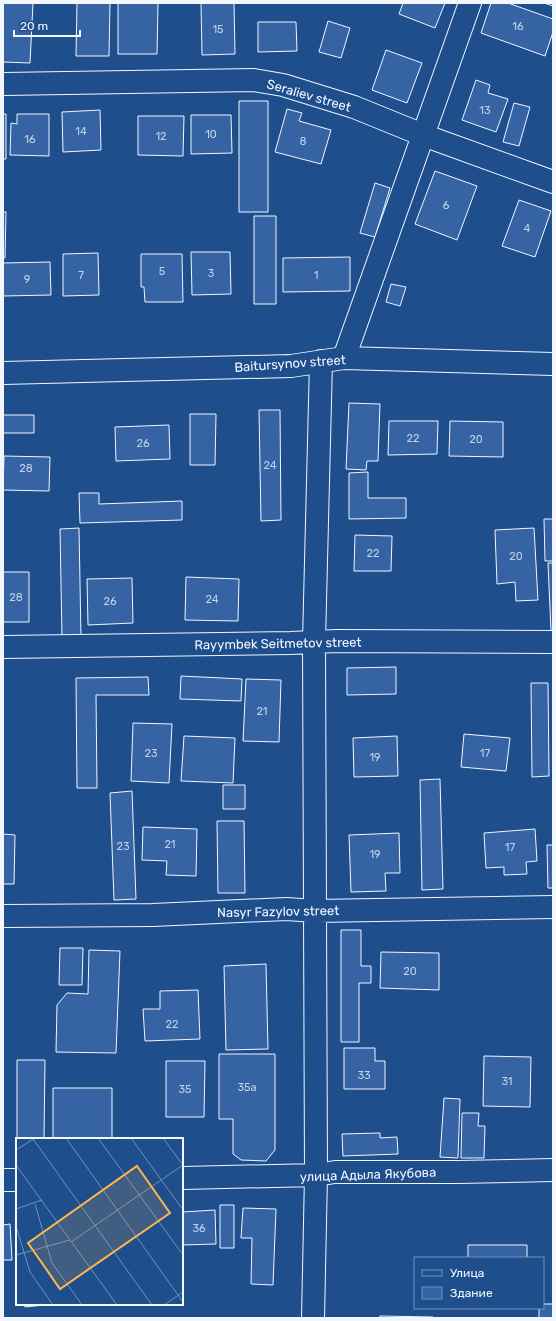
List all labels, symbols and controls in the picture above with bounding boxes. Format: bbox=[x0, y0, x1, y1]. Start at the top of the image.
scale bar bbox=[14, 12, 80, 38]
text: 20 m bbox=[20, 19, 48, 33]
house number: 16 bbox=[512, 20, 524, 33]
house number: 15 bbox=[212, 23, 224, 36]
street label: Seraliev street bbox=[265, 76, 353, 115]
house number: 13 bbox=[479, 104, 491, 117]
house number: 14 bbox=[75, 125, 87, 138]
house number: 10 bbox=[205, 128, 217, 141]
house number: 12 bbox=[155, 130, 167, 143]
house number: 16 bbox=[24, 133, 36, 146]
house number: 8 bbox=[300, 135, 307, 148]
house number: 6 bbox=[443, 199, 450, 212]
house number: 4 bbox=[524, 222, 531, 235]
house number: 5 bbox=[159, 265, 166, 278]
house number: 3 bbox=[208, 267, 215, 280]
house number: 7 bbox=[78, 269, 84, 282]
house number: 1 bbox=[314, 269, 318, 282]
house number: 9 bbox=[24, 273, 30, 286]
street label: Baitursynov street bbox=[234, 352, 346, 375]
house number: 22 bbox=[407, 432, 419, 445]
house number: 20 bbox=[469, 433, 483, 446]
house number: 26 bbox=[136, 437, 150, 450]
house number: 24 bbox=[263, 459, 277, 472]
house number: 28 bbox=[19, 462, 33, 475]
house number: 22 bbox=[367, 547, 379, 560]
house number: 20 bbox=[509, 550, 523, 563]
house number: 28 bbox=[9, 591, 23, 604]
house number: 24 bbox=[205, 593, 219, 606]
house number: 26 bbox=[103, 595, 117, 608]
street label: Rayymbek Seitmetov street bbox=[194, 635, 362, 652]
house number: 21 bbox=[256, 705, 268, 718]
house number: 23 bbox=[144, 747, 158, 760]
house number: 17 bbox=[480, 747, 491, 760]
house number: 19 bbox=[369, 751, 381, 764]
house number: 21 bbox=[164, 838, 176, 851]
house number: 23 bbox=[116, 840, 130, 853]
house number: 17 bbox=[505, 841, 516, 854]
house number: 19 bbox=[369, 848, 381, 861]
street label: Nasyr Fazylov street bbox=[217, 903, 339, 920]
house number: 20 bbox=[403, 965, 417, 978]
house number: 22 bbox=[166, 1018, 178, 1031]
house number: 33 bbox=[357, 1069, 371, 1082]
house number: 31 bbox=[501, 1075, 513, 1088]
house number: 35а bbox=[237, 1081, 257, 1094]
house number: 35 bbox=[178, 1083, 192, 1096]
inset map bbox=[16, 1138, 183, 1305]
street label: улица Адыла Якубова bbox=[300, 1165, 436, 1184]
house number: 36 bbox=[192, 1222, 206, 1235]
legend bbox=[414, 1257, 544, 1309]
text: Улица bbox=[450, 1266, 484, 1280]
text: Здание bbox=[450, 1286, 493, 1300]

